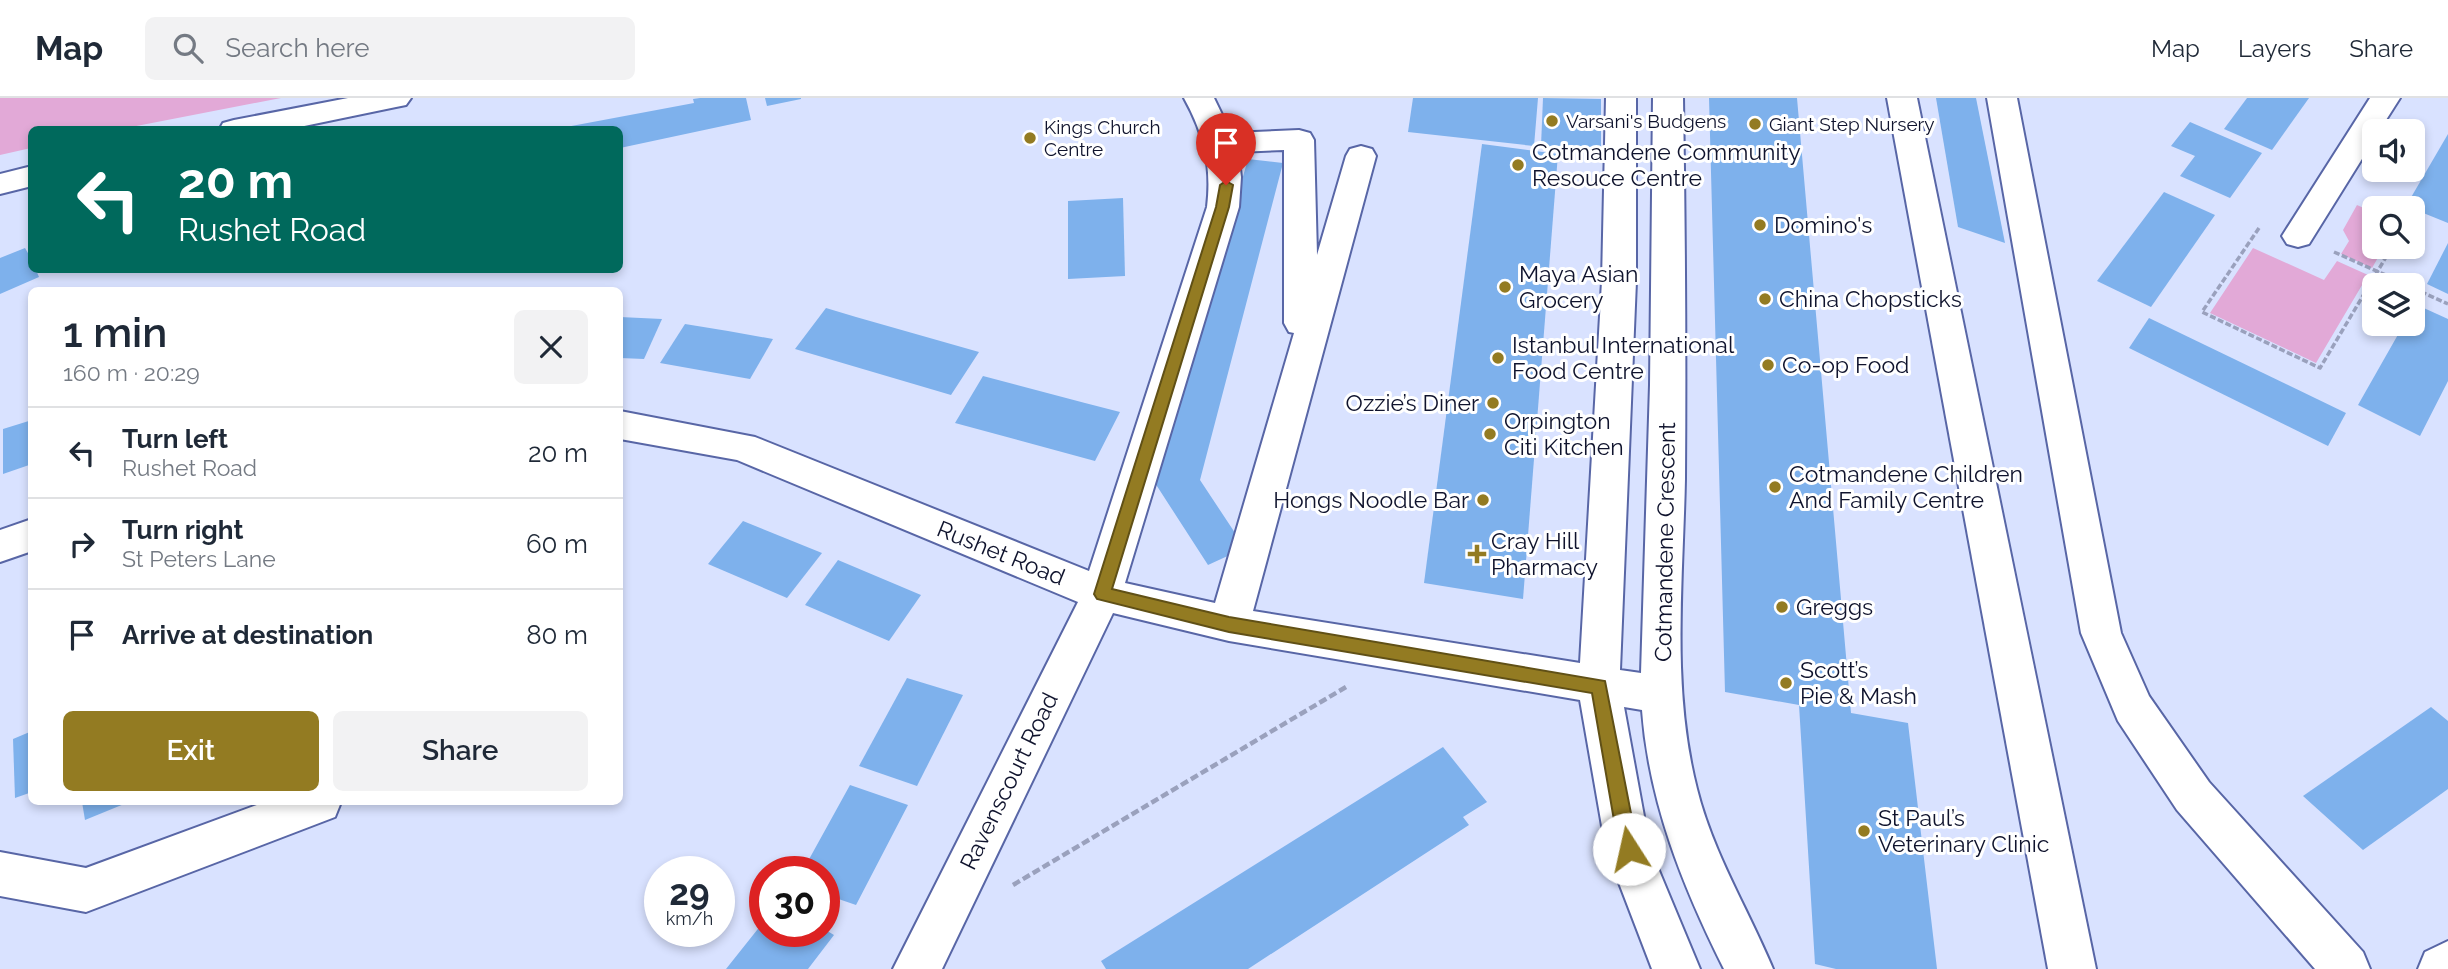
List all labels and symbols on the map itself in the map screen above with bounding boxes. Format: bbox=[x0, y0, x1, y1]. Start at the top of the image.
place label: Varsani's Budgens bbox=[1566, 110, 1726, 132]
pin bbox=[1196, 113, 1256, 185]
marker: Varsani's Budgens bbox=[1544, 113, 1560, 129]
place label: Giant Step Nursery bbox=[1769, 113, 1935, 135]
place label: Kings Church Centre bbox=[1044, 116, 1160, 160]
marker: Giant Step Nursery bbox=[1747, 116, 1763, 132]
marker: Kings Church Centre bbox=[1022, 130, 1038, 146]
place label: Cotmandene Community Resouce Centre bbox=[1532, 138, 1801, 191]
marker: Cotmandene Community Resouce Centre bbox=[1510, 157, 1526, 173]
place label: Domino's bbox=[1774, 211, 1872, 238]
marker: Domino's bbox=[1752, 217, 1768, 233]
place label: Maya Asian Grocery bbox=[1519, 260, 1639, 313]
marker: Maya Asian Grocery bbox=[1497, 279, 1513, 295]
place label: China Chopsticks bbox=[1779, 285, 1962, 312]
marker: China Chopsticks bbox=[1757, 291, 1773, 307]
place label: Istanbul International Food Centre bbox=[1512, 331, 1735, 384]
marker: Istanbul International Food Centre bbox=[1490, 350, 1506, 366]
place label: Co-op Food bbox=[1782, 351, 1909, 378]
marker: Co-op Food bbox=[1760, 357, 1776, 373]
place label: Ozzie’s Diner bbox=[1346, 389, 1479, 416]
marker: Ozzie’s Diner bbox=[1485, 395, 1501, 411]
place label: Orpington Citi Kitchen bbox=[1504, 407, 1624, 460]
street label: Cotmandene Crescent bbox=[1649, 422, 1680, 662]
marker: Orpington Citi Kitchen bbox=[1482, 426, 1498, 442]
place label: Cotmandene Children And Family Centre bbox=[1789, 460, 2023, 513]
marker: Cotmandene Children And Family Centre bbox=[1767, 479, 1783, 495]
place label: Hongs Noodle Bar bbox=[1273, 486, 1469, 513]
marker: Hongs Noodle Bar bbox=[1475, 492, 1491, 508]
street label: Rushet Road bbox=[933, 515, 1069, 590]
place label: Cray Hill Pharmacy bbox=[1491, 527, 1598, 580]
marker: Cray Hill Pharmacy bbox=[1469, 546, 1485, 562]
place label: Greggs bbox=[1796, 593, 1873, 620]
marker: Greggs bbox=[1774, 599, 1790, 615]
place label: Scott’s Pie & Mash bbox=[1800, 656, 1917, 709]
marker: Scott’s Pie & Mash bbox=[1778, 675, 1794, 691]
street label: Ravenscourt Road bbox=[954, 688, 1063, 874]
place label: St Paul’s Veterinary Clinic bbox=[1878, 804, 2049, 857]
position arrow bbox=[1592, 812, 1666, 886]
marker: St Paul’s Veterinary Clinic bbox=[1856, 823, 1872, 839]
speed limit sign: 30 bbox=[749, 856, 840, 947]

